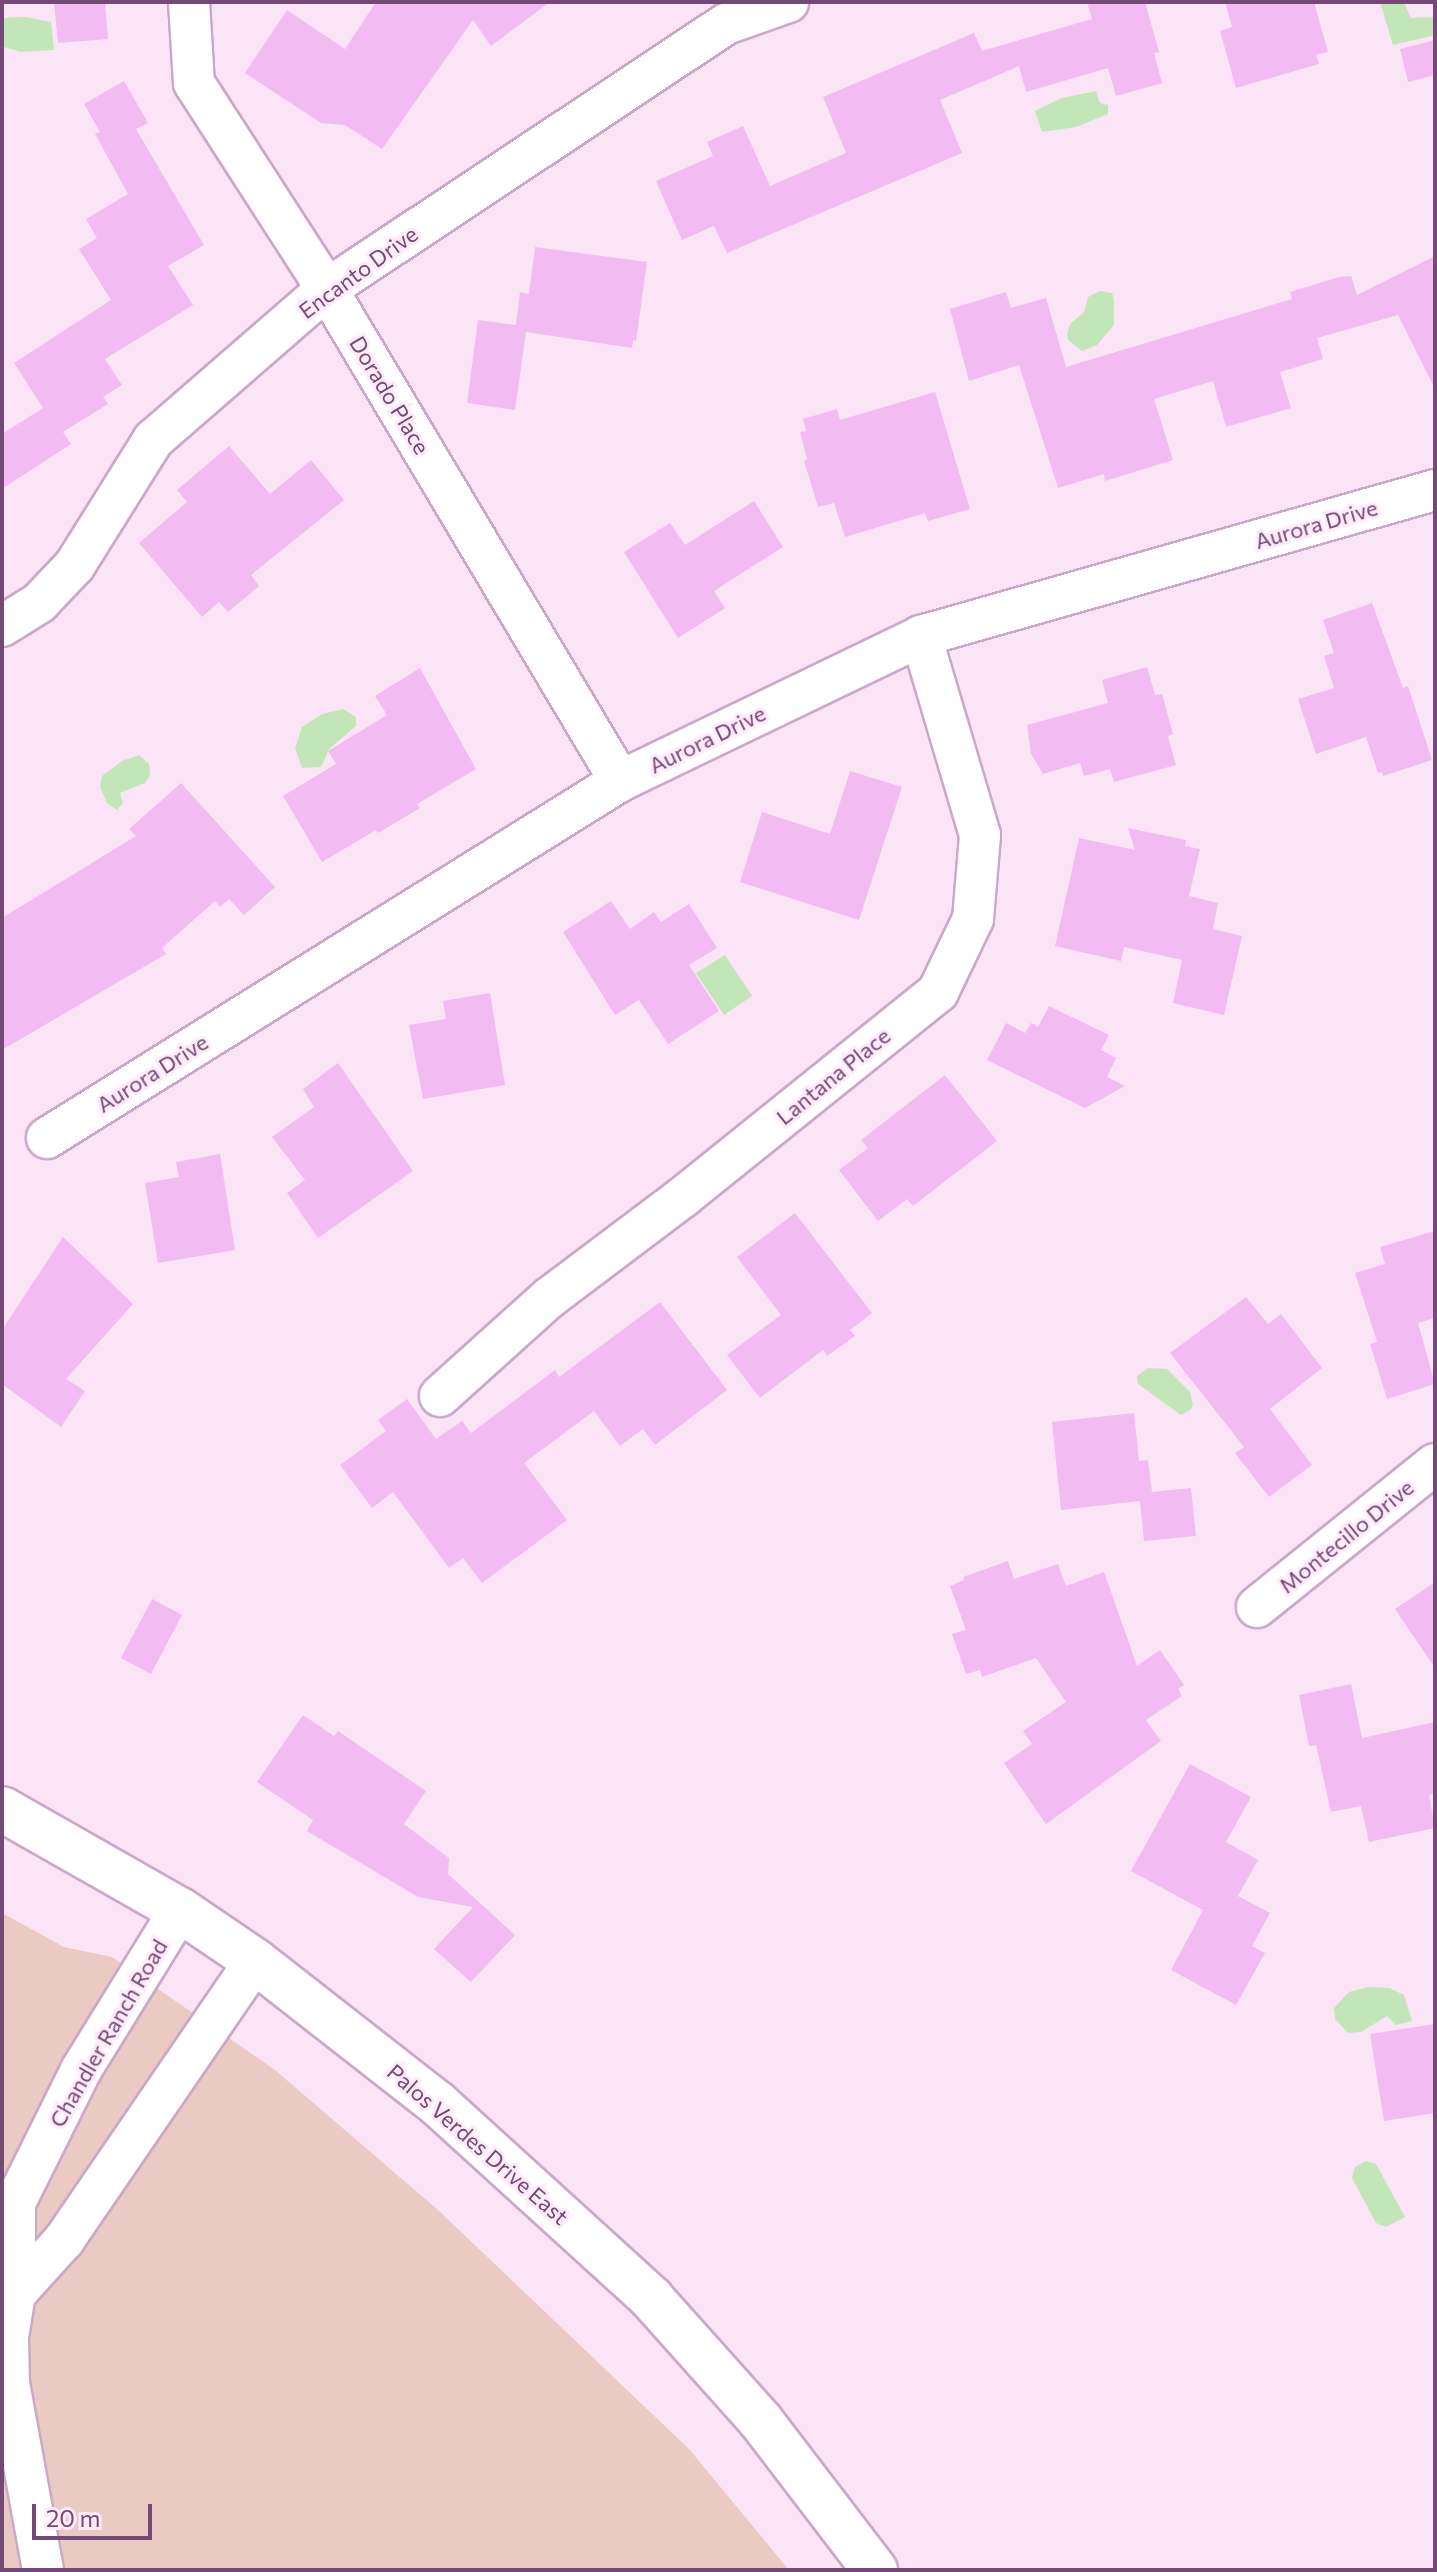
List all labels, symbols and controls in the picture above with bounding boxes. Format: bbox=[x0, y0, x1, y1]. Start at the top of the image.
street label: Encanto Drive bbox=[294, 220, 422, 324]
street label: Dorado Place bbox=[344, 331, 436, 459]
street label: Aurora Drive bbox=[1252, 494, 1380, 554]
street label: Aurora Drive bbox=[644, 699, 770, 779]
street label: Lantana Place bbox=[771, 1022, 895, 1130]
street label: Aurora Drive bbox=[91, 1028, 213, 1118]
street label: Montecillo Drive bbox=[1273, 1474, 1419, 1598]
street label: Chandler Ranch Road bbox=[43, 1934, 173, 2132]
street label: Palos Verdes Drive East bbox=[382, 2058, 574, 2230]
scale bar bbox=[36, 2488, 156, 2538]
text: 20 m bbox=[46, 2503, 100, 2532]

